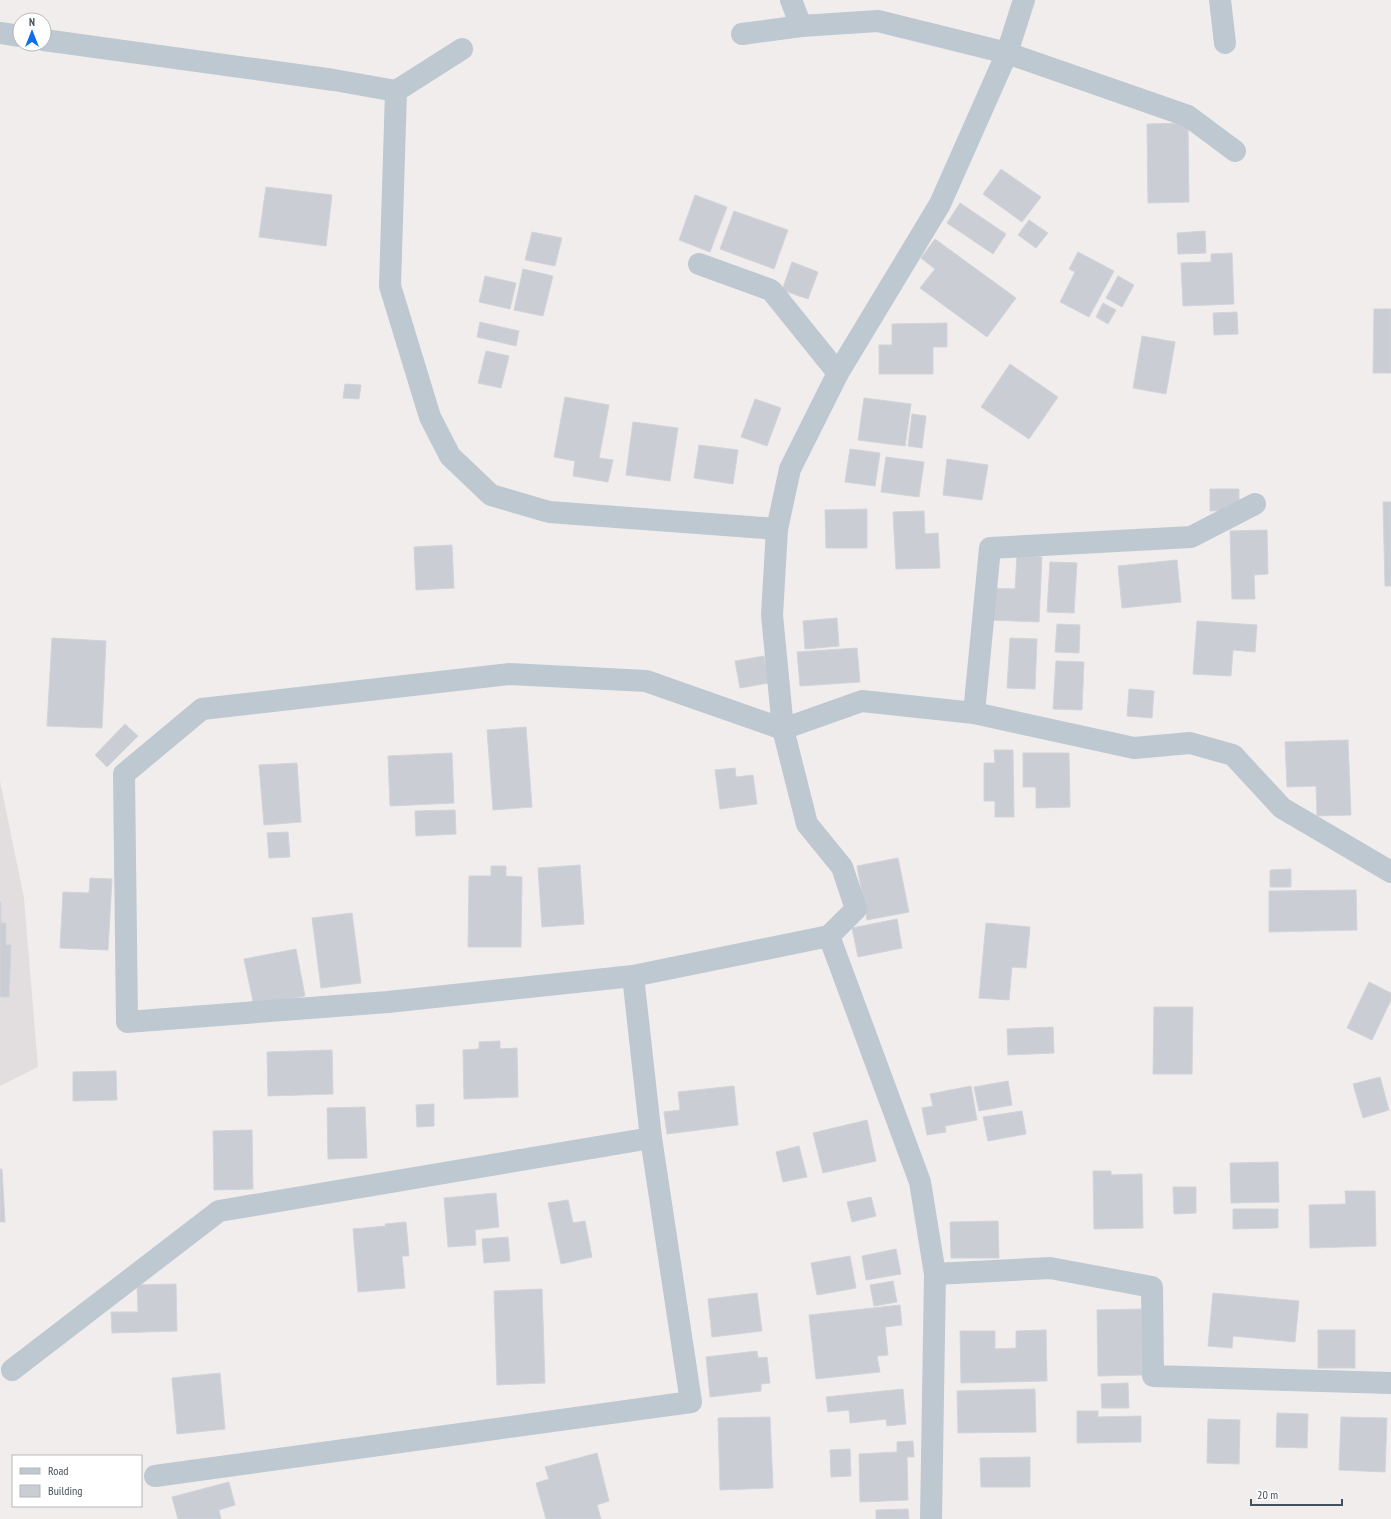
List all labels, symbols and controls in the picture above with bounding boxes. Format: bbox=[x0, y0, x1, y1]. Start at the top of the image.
north arrow bbox=[12, 12, 52, 52]
text: N bbox=[29, 15, 35, 29]
legend bbox=[12, 1455, 142, 1507]
text: Road bbox=[48, 1463, 68, 1478]
scale bar bbox=[1251, 1481, 1342, 1507]
text: Building bbox=[48, 1483, 83, 1498]
text: 20 m bbox=[1257, 1487, 1278, 1502]

